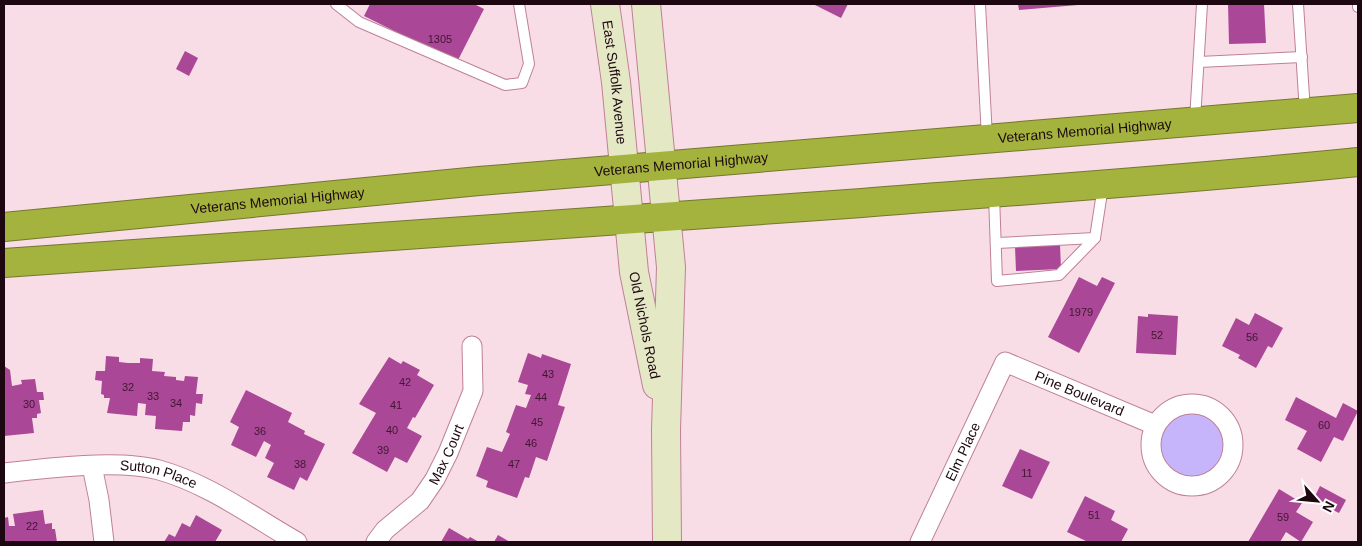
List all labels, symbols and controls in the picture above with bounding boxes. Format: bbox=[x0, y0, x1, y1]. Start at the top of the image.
street label: East Suffolk Avenue bbox=[599, 19, 630, 145]
house number: 1305 bbox=[428, 33, 452, 45]
street label: Veterans Memorial Highway bbox=[997, 116, 1172, 146]
street label: Veterans Memorial Highway bbox=[593, 149, 769, 179]
street label: Veterans Memorial Highway bbox=[190, 184, 365, 217]
street label: Old Nichols Road bbox=[626, 270, 664, 380]
house number: 1979 bbox=[1069, 306, 1093, 318]
house number: 52 bbox=[1151, 329, 1163, 341]
house number: 56 bbox=[1246, 331, 1258, 343]
house number: 43 bbox=[542, 368, 554, 380]
street label: Pine Boulevard bbox=[1033, 368, 1127, 419]
house number: 42 bbox=[399, 376, 411, 388]
house number: 32 bbox=[122, 381, 134, 393]
house number: 33 bbox=[147, 390, 159, 402]
house number: 44 bbox=[535, 391, 547, 403]
house number: 34 bbox=[170, 397, 182, 409]
house number: 30 bbox=[23, 398, 35, 410]
house number: 41 bbox=[390, 399, 402, 411]
house number: 45 bbox=[531, 416, 543, 428]
street label: Elm Place bbox=[942, 419, 983, 484]
house number: 60 bbox=[1318, 419, 1330, 431]
street label: Max Court bbox=[425, 422, 467, 487]
house number: 40 bbox=[386, 424, 398, 436]
house number: 36 bbox=[254, 425, 266, 437]
house number: 46 bbox=[525, 437, 537, 449]
house number: 39 bbox=[377, 444, 389, 456]
street label: Sutton Place bbox=[120, 457, 200, 491]
house number: 38 bbox=[294, 458, 306, 470]
house number: 47 bbox=[508, 458, 520, 470]
house number: 11 bbox=[1021, 467, 1033, 479]
north arrow bbox=[1292, 476, 1342, 526]
text: N bbox=[1319, 499, 1338, 515]
house number: 51 bbox=[1088, 509, 1100, 521]
house number: 59 bbox=[1277, 511, 1289, 523]
house number: 22 bbox=[26, 520, 38, 532]

